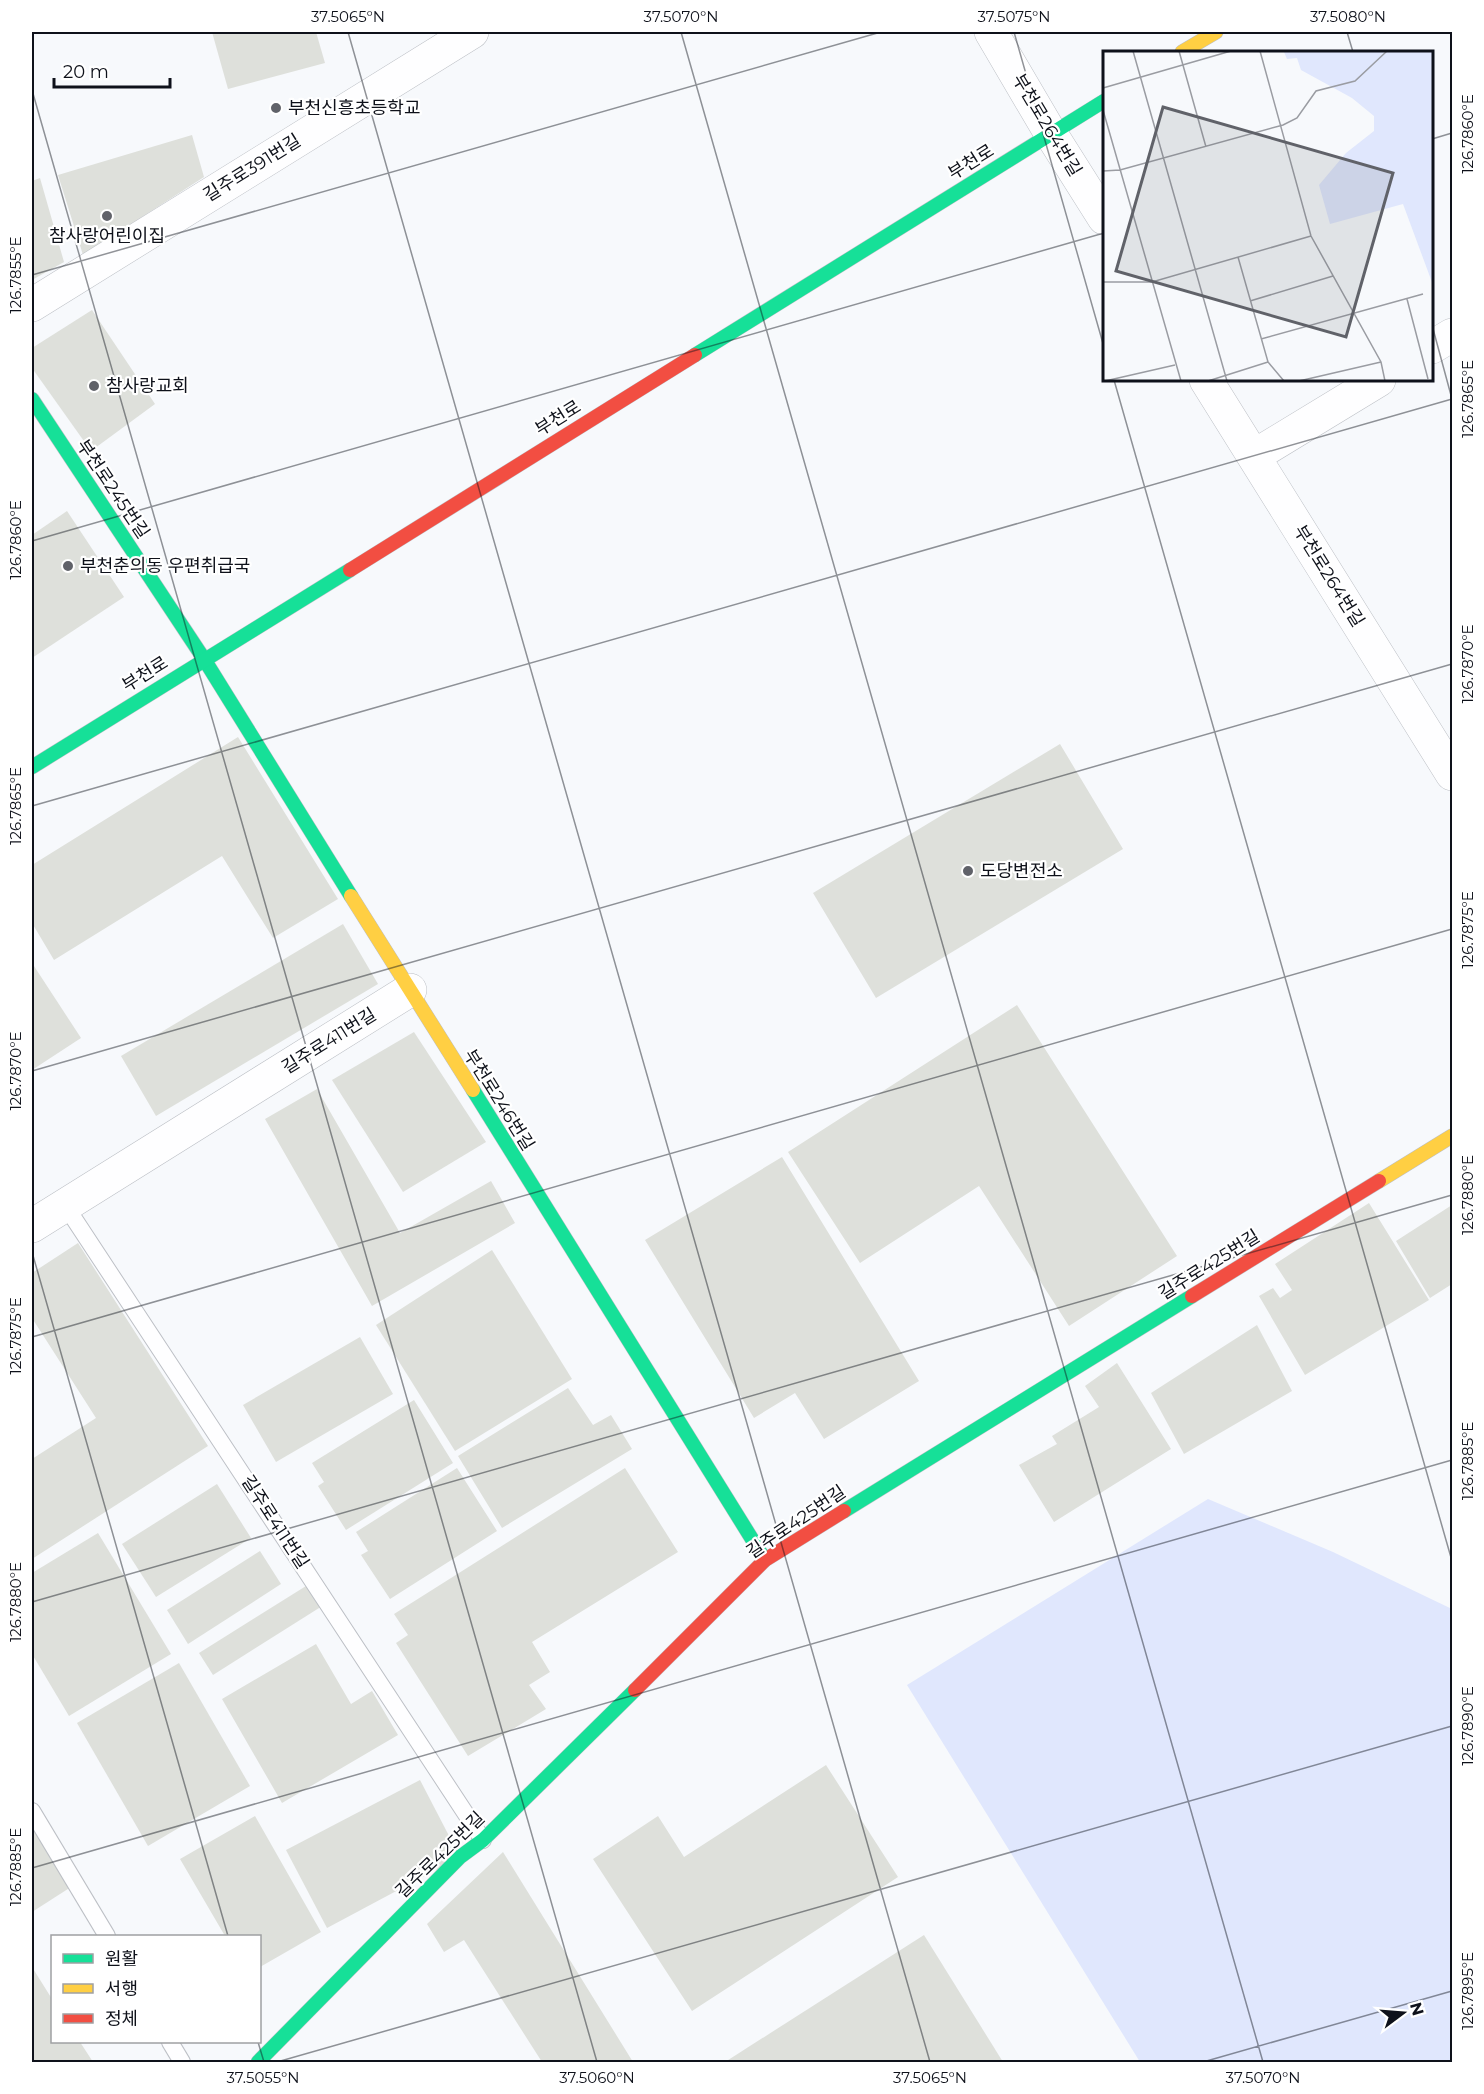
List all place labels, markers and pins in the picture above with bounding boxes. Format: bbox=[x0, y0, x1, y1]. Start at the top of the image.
place label: 부천신흥초등학교 bbox=[288, 97, 420, 119]
marker: 부천신흥초등학교 bbox=[269, 101, 283, 115]
marker: 참사랑어린이집 bbox=[100, 209, 114, 223]
place label: 참사랑어린이집 bbox=[49, 225, 165, 247]
place label: 참사랑교회 bbox=[106, 375, 189, 397]
marker: 참사랑교회 bbox=[87, 379, 101, 393]
place label: 부천춘의동 우편취급국 bbox=[80, 555, 250, 577]
marker: 부천춘의동 우편취급국 bbox=[61, 559, 75, 573]
place label: 도당변전소 bbox=[980, 860, 1063, 882]
marker: 도당변전소 bbox=[961, 864, 975, 878]

